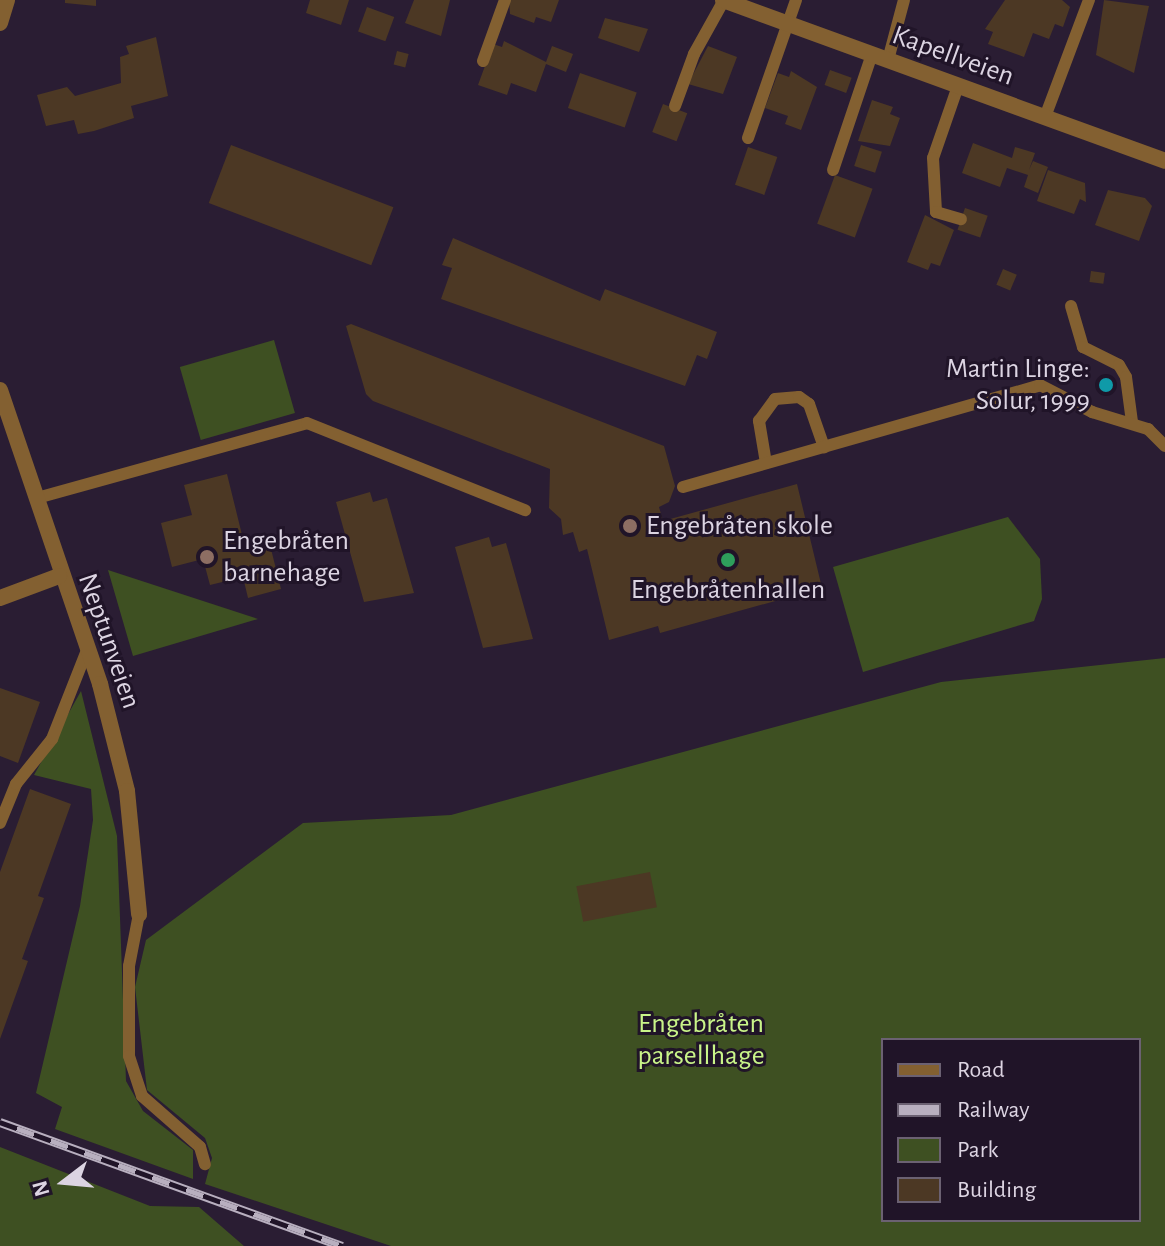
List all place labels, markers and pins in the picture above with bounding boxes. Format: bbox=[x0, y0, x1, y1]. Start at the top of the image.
place label: Martin Linge: Solur, 1999 bbox=[946, 352, 1090, 418]
marker: Martin Linge: Solur, 1999 bbox=[1097, 376, 1115, 394]
place label: Engebråten skole bbox=[646, 509, 833, 543]
marker: Engebråten skole bbox=[621, 517, 639, 535]
place label: Engebråten barnehage bbox=[223, 524, 349, 590]
marker: Engebråten barnehage bbox=[198, 548, 216, 566]
marker: Engebråtenhallen bbox=[719, 551, 737, 569]
place label: Engebråtenhallen bbox=[631, 573, 825, 607]

